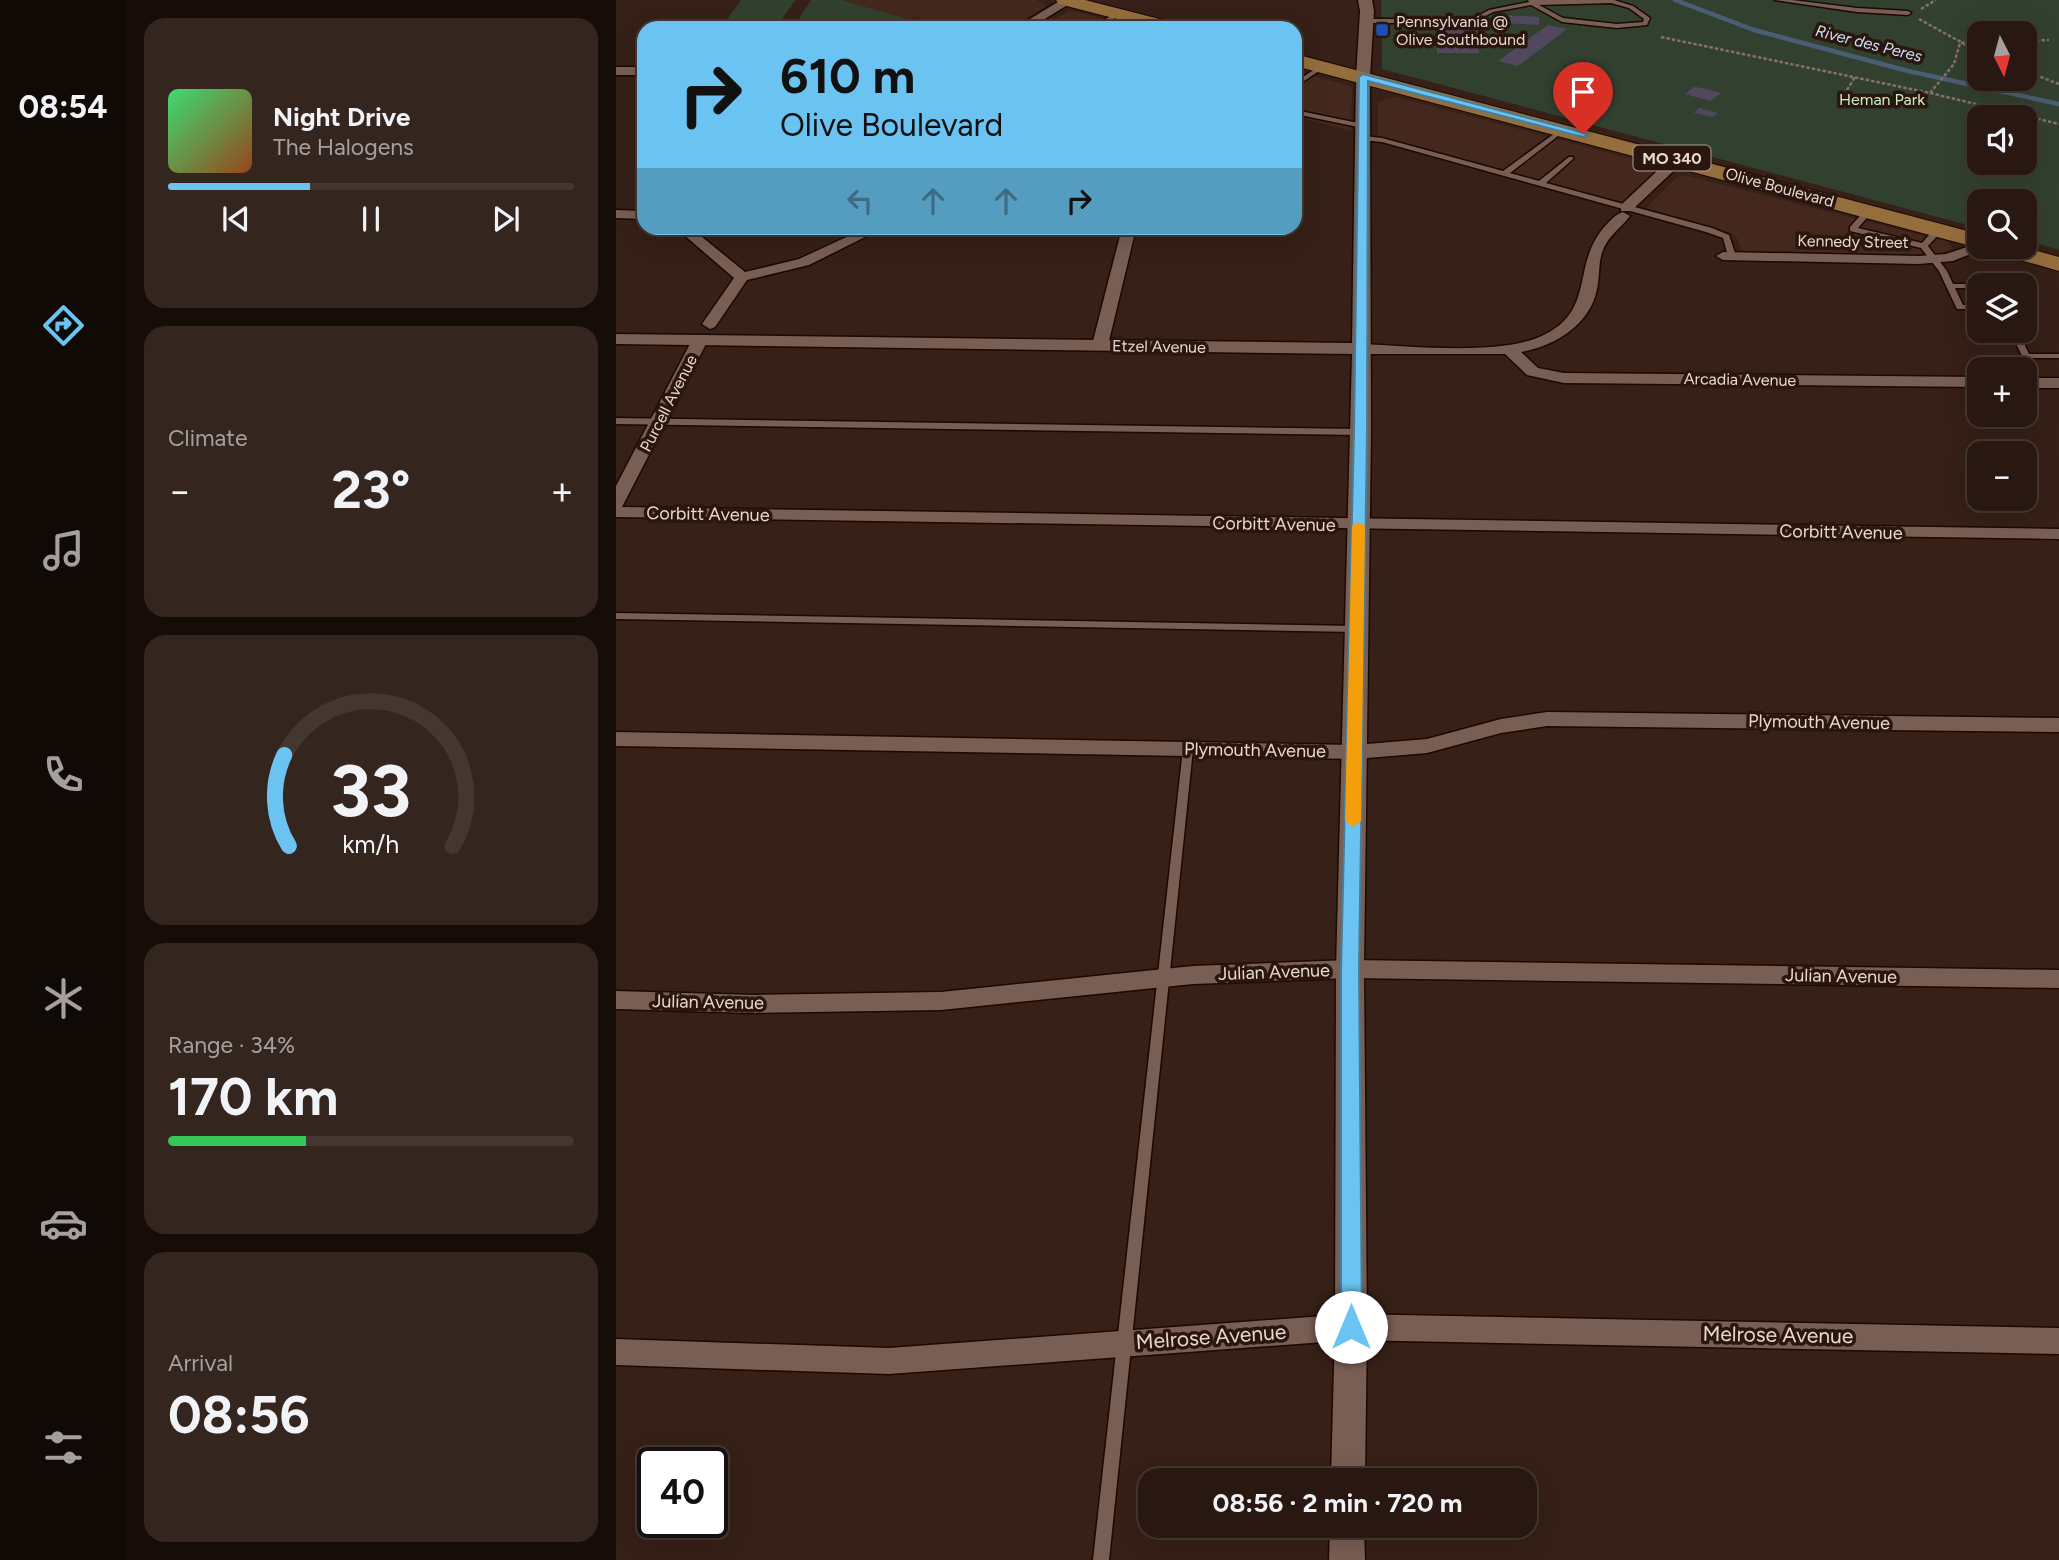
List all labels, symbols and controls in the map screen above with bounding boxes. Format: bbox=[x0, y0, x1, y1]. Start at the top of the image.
place label: Pennsylvania @ Olive Southbound bbox=[1396, 12, 1525, 49]
water label: River des Peres bbox=[1814, 21, 1925, 66]
north arrow bbox=[1967, 21, 2037, 91]
map controls bbox=[1967, 21, 2037, 511]
marker: Pennsylvania @ Olive Southbound bbox=[1374, 22, 1390, 38]
text: 610 m bbox=[780, 46, 915, 105]
icon: right bbox=[665, 49, 756, 140]
pin bbox=[1553, 62, 1613, 134]
icon: arrive bbox=[1564, 73, 1602, 111]
text: 08:54 bbox=[19, 88, 107, 126]
park label: Heman Park bbox=[1839, 90, 1925, 109]
text: Night Drive bbox=[273, 101, 410, 133]
button: sound bbox=[1967, 105, 2037, 175]
text: Olive Boulevard bbox=[780, 106, 1003, 144]
text: The Halogens bbox=[273, 133, 414, 161]
road number: MO 340 bbox=[1634, 146, 1710, 170]
street label: Olive Boulevard bbox=[1724, 164, 1836, 211]
icon: left bbox=[841, 182, 879, 220]
icon: ahead bbox=[914, 182, 952, 220]
icon: ahead bbox=[987, 182, 1025, 220]
icon: right bbox=[1060, 182, 1098, 220]
button: search bbox=[1967, 189, 2037, 259]
icon: previous bbox=[217, 200, 255, 238]
icon: pause bbox=[352, 200, 390, 238]
icon: next bbox=[487, 200, 525, 238]
street label: Kennedy Street bbox=[1797, 231, 1909, 252]
button: layers bbox=[1967, 273, 2037, 343]
icon: directions bbox=[39, 301, 88, 350]
street label: Etzel Avenue bbox=[1112, 336, 1206, 357]
street label: Purcell Avenue bbox=[636, 351, 701, 455]
button: + bbox=[1967, 357, 2037, 427]
street label: Arcadia Avenue bbox=[1684, 369, 1797, 390]
text: Climate bbox=[168, 424, 247, 452]
button: − bbox=[1967, 441, 2037, 511]
text: 23° bbox=[332, 459, 410, 521]
text: − bbox=[168, 468, 192, 514]
text: + bbox=[550, 468, 574, 514]
street label: Corbitt Avenue bbox=[646, 502, 770, 526]
street label: Corbitt Avenue bbox=[1212, 512, 1336, 536]
street label: Corbitt Avenue bbox=[1779, 520, 1903, 544]
icon: music bbox=[39, 526, 88, 575]
street label: Plymouth Avenue bbox=[1748, 710, 1890, 734]
street label: Plymouth Avenue bbox=[1184, 738, 1326, 762]
text: 33 bbox=[331, 747, 411, 834]
icon: phone bbox=[39, 750, 88, 799]
text: km/h bbox=[342, 829, 400, 859]
street label: Julian Avenue bbox=[1218, 959, 1331, 985]
street label: Julian Avenue bbox=[1785, 964, 1897, 988]
icon: climate bbox=[39, 974, 88, 1023]
street label: Julian Avenue bbox=[652, 990, 764, 1014]
text: Range · 34% bbox=[168, 1031, 295, 1059]
text: 170 km bbox=[168, 1066, 338, 1128]
icon: car bbox=[39, 1199, 88, 1248]
position arrow bbox=[1314, 1290, 1388, 1364]
street label: Melrose Avenue bbox=[1135, 1319, 1287, 1354]
street label: Melrose Avenue bbox=[1703, 1321, 1854, 1348]
text: Arrival bbox=[168, 1349, 233, 1377]
text: 08:56 bbox=[168, 1384, 310, 1446]
icon: filters bbox=[39, 1423, 88, 1472]
speed limit sign: 40 bbox=[637, 1447, 728, 1538]
text: 08:56 · 2 min · 720 m bbox=[1213, 1487, 1462, 1519]

